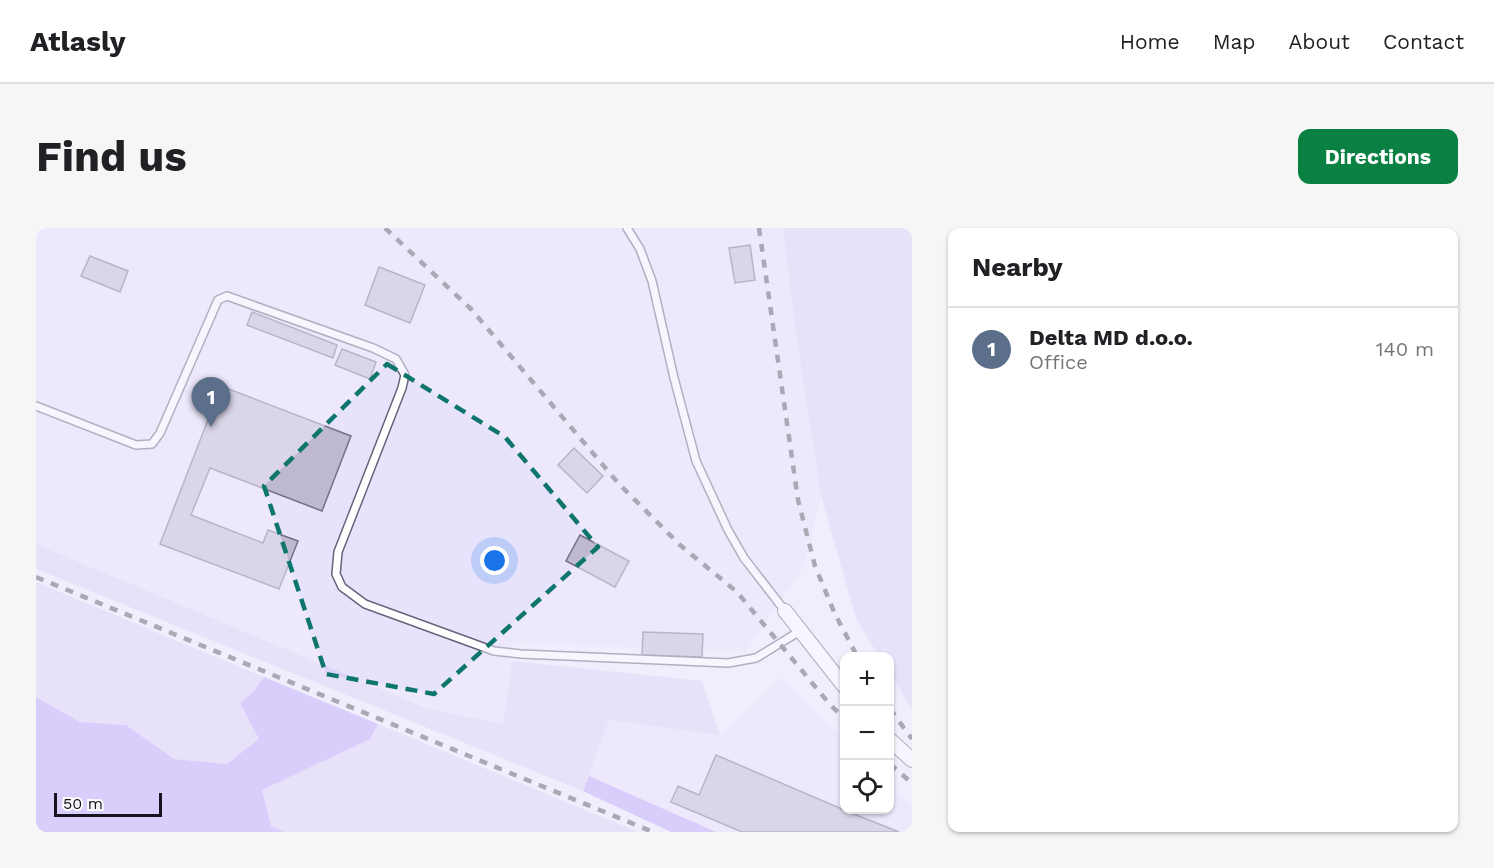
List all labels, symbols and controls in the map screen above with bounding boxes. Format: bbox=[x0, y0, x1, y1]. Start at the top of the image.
text: Atlasly bbox=[30, 25, 125, 58]
text: Home bbox=[1120, 29, 1180, 54]
text: Map bbox=[1213, 29, 1256, 54]
text: About bbox=[1289, 29, 1350, 54]
text: Contact bbox=[1383, 29, 1464, 54]
button: Directions bbox=[1298, 129, 1458, 184]
text: Find us bbox=[36, 132, 187, 181]
text: Nearby bbox=[972, 252, 1063, 282]
text: Delta MD d.o.o. bbox=[1029, 325, 1193, 350]
text: 1 bbox=[987, 337, 996, 361]
text: 140 m bbox=[1376, 337, 1434, 361]
text: Office bbox=[1029, 350, 1088, 374]
pin: 1 bbox=[192, 378, 231, 427]
your location bbox=[480, 546, 509, 575]
map controls bbox=[840, 652, 894, 814]
button: + bbox=[840, 652, 894, 706]
button: − bbox=[840, 706, 894, 760]
button: locate bbox=[840, 760, 894, 814]
scale bar bbox=[54, 790, 162, 818]
text: 50 m bbox=[63, 794, 103, 813]

